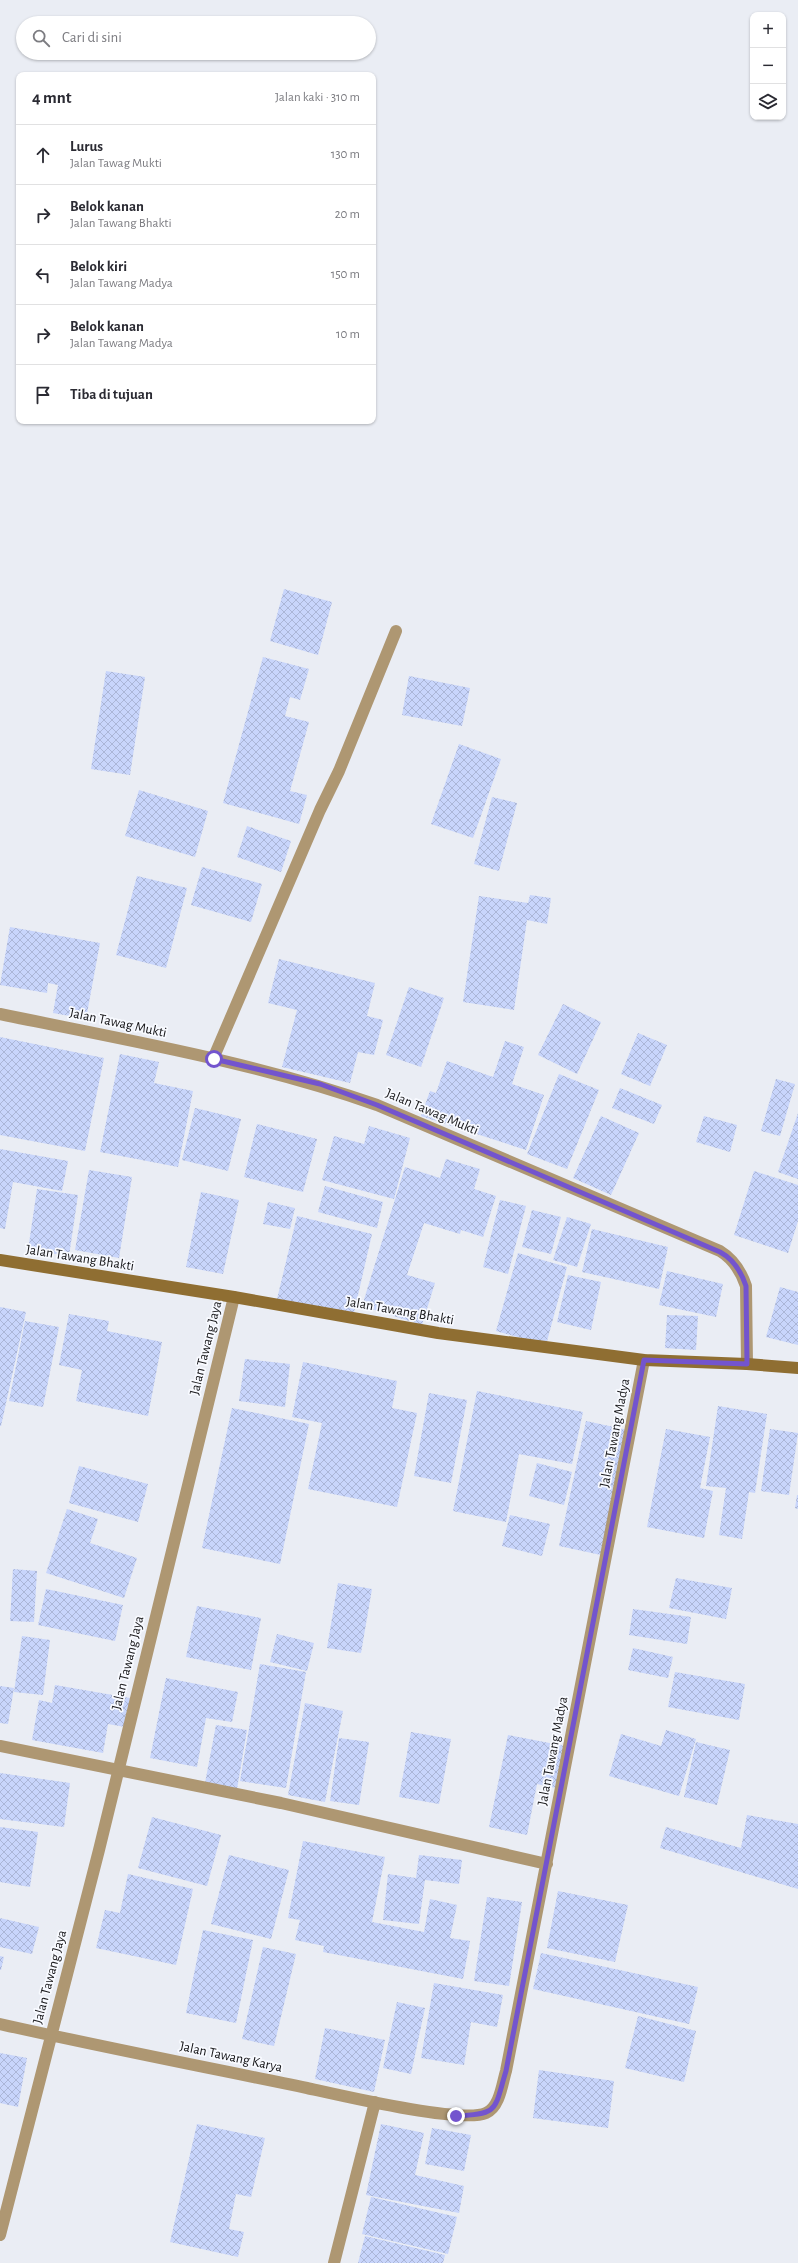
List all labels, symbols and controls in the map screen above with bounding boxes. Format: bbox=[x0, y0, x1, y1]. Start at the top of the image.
map controls bbox=[750, 12, 786, 120]
button: + bbox=[750, 12, 786, 48]
search box bbox=[16, 16, 376, 60]
icon: search bbox=[30, 27, 52, 49]
text: Cari di sini bbox=[62, 30, 122, 45]
button: − bbox=[750, 48, 786, 84]
button: layers bbox=[750, 84, 786, 120]
text: 4 mnt bbox=[32, 89, 71, 106]
text: Jalan kaki · 310 m bbox=[275, 91, 360, 104]
text: Lurus bbox=[70, 139, 103, 154]
icon: ahead bbox=[32, 144, 54, 166]
text: 130 m bbox=[331, 148, 360, 161]
text: Jalan Tawag Mukti bbox=[70, 157, 162, 170]
text: Belok kanan bbox=[70, 199, 144, 214]
icon: right bbox=[32, 204, 54, 226]
text: 20 m bbox=[335, 208, 360, 221]
text: Jalan Tawang Bhakti bbox=[70, 217, 172, 230]
text: Belok kiri bbox=[70, 259, 127, 274]
icon: left bbox=[32, 264, 54, 286]
text: 150 m bbox=[331, 268, 360, 281]
text: Jalan Tawang Madya bbox=[70, 277, 173, 290]
text: Belok kanan bbox=[70, 319, 144, 334]
icon: right bbox=[32, 324, 54, 346]
text: 10 m bbox=[336, 328, 360, 341]
text: Jalan Tawang Madya bbox=[70, 337, 173, 350]
icon: arrive bbox=[32, 384, 54, 406]
text: Tiba di tujuan bbox=[70, 387, 153, 402]
street label: Jalan Tawag Mukti bbox=[68, 1006, 168, 1040]
route start bbox=[205, 1050, 223, 1068]
street label: Jalan Tawag Mukti bbox=[384, 1086, 480, 1138]
street label: Jalan Tawang Bhakti bbox=[25, 1243, 135, 1273]
street label: Jalan Tawang Bhakti bbox=[345, 1295, 455, 1327]
street label: Jalan Tawang Jaya bbox=[188, 1299, 225, 1397]
street label: Jalan Tawang Madya bbox=[598, 1377, 633, 1489]
street label: Jalan Tawang Jaya bbox=[110, 1614, 147, 1712]
street label: Jalan Tawang Madya bbox=[536, 1695, 571, 1807]
street label: Jalan Tawang Jaya bbox=[31, 1928, 69, 2025]
street label: Jalan Tawang Karya bbox=[178, 2039, 284, 2075]
route end bbox=[447, 2107, 465, 2125]

